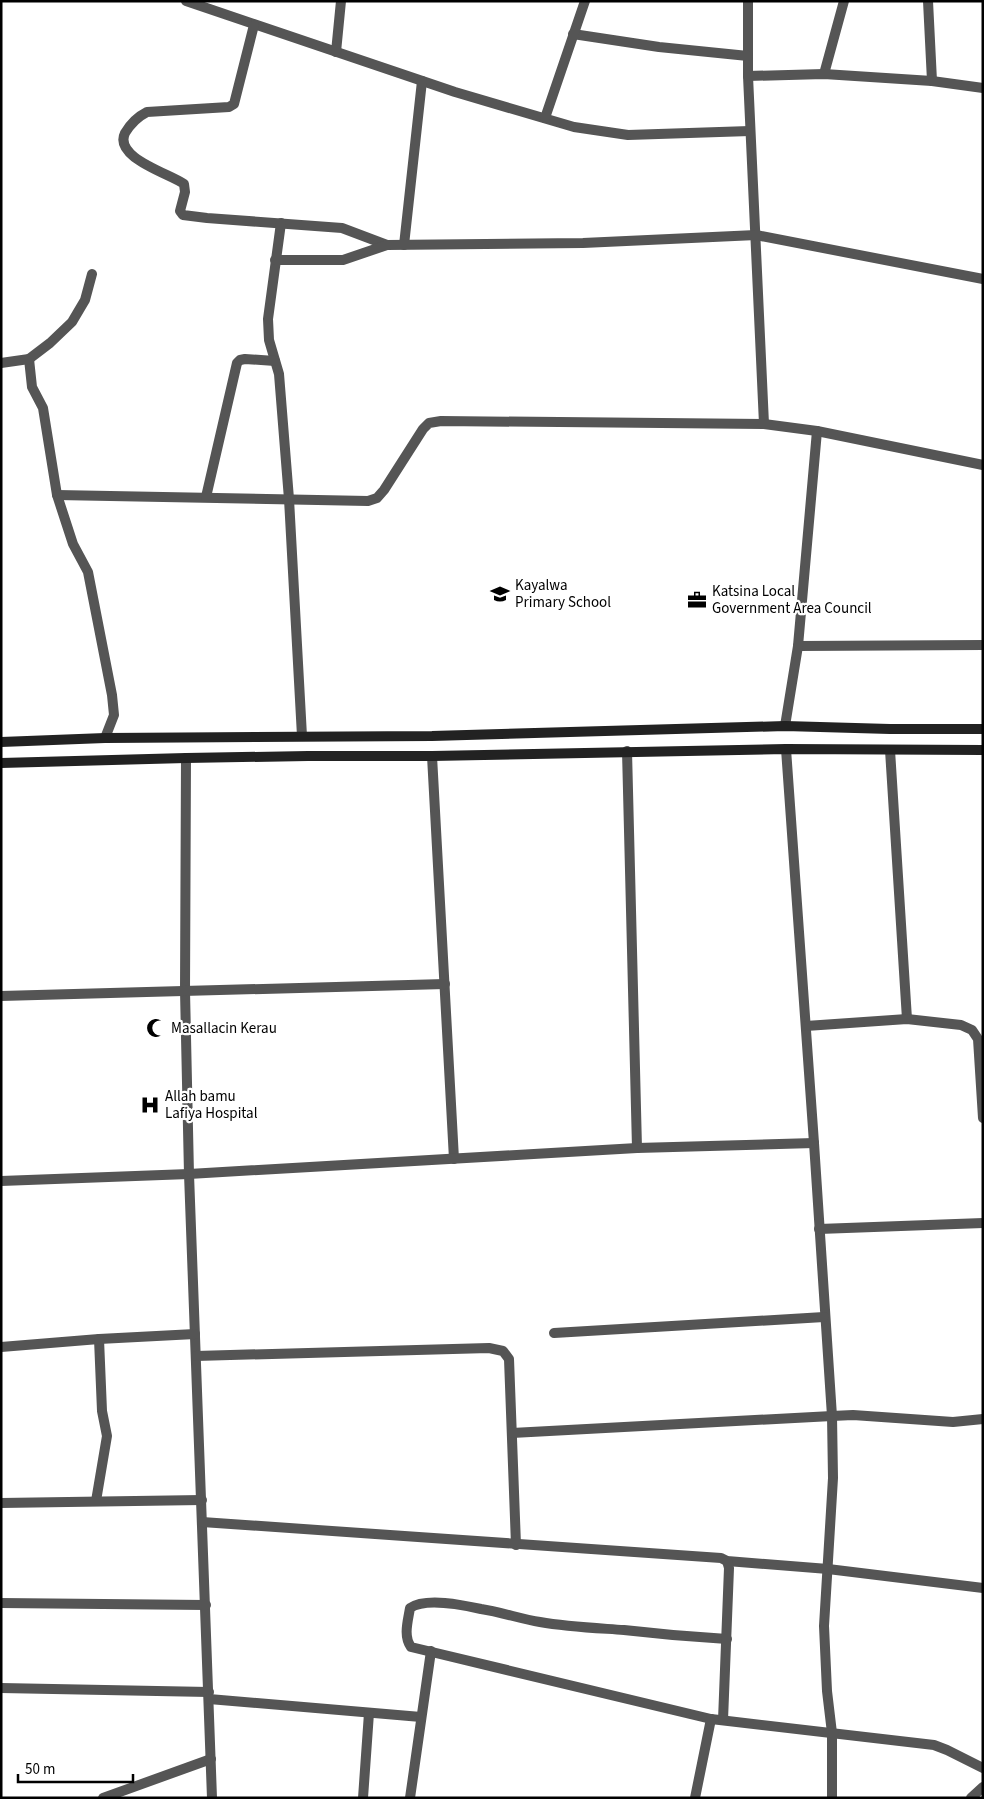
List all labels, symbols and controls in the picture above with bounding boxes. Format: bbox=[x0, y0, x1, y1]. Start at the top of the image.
place label: Kayalwa Primary School bbox=[515, 575, 611, 613]
place label: Katsina Local Government Area Council bbox=[712, 581, 872, 619]
school or university icon: Kayalwa Primary School bbox=[489, 583, 511, 605]
office icon: Katsina Local Government Area Council bbox=[686, 589, 708, 611]
mosque icon: Masallacin Kerau bbox=[145, 1017, 167, 1039]
place label: Masallacin Kerau bbox=[171, 1018, 277, 1039]
place label: Allah bamu Lafiya Hospital bbox=[165, 1086, 258, 1124]
hospital icon: Allah bamu Lafiya Hospital bbox=[139, 1094, 161, 1116]
scale bar bbox=[18, 1752, 132, 1784]
text: 50 m bbox=[25, 1759, 55, 1780]

